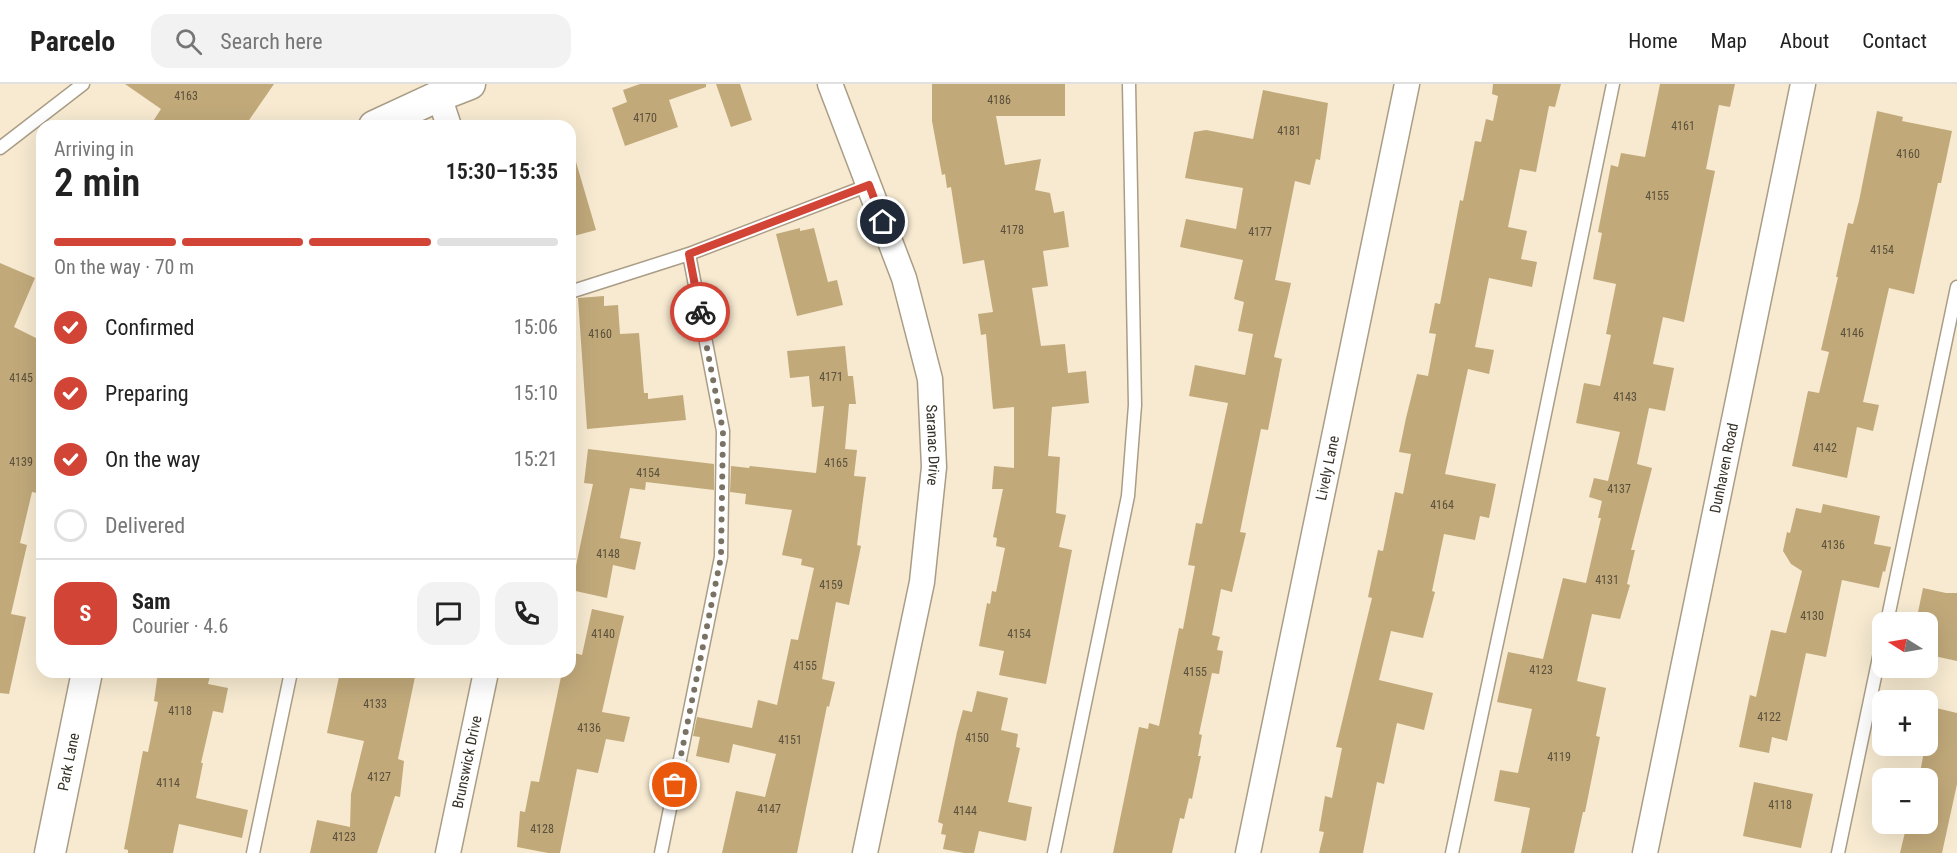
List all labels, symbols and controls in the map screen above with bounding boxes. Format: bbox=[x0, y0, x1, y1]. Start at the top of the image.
search box bbox=[151, 14, 571, 68]
text: Parcelo bbox=[30, 25, 115, 58]
icon: search bbox=[172, 25, 205, 58]
text: Search here bbox=[220, 29, 323, 54]
text: Home bbox=[1628, 29, 1678, 53]
text: Map bbox=[1711, 29, 1747, 53]
text: About bbox=[1780, 29, 1829, 53]
text: Contact bbox=[1862, 29, 1927, 53]
house number: 4163 bbox=[174, 89, 198, 103]
house number: 4186 bbox=[987, 93, 1011, 107]
house number: 4170 bbox=[633, 111, 657, 125]
house number: 4161 bbox=[1671, 119, 1695, 133]
house number: 4181 bbox=[1277, 124, 1301, 138]
text: Arriving in bbox=[54, 137, 134, 161]
house number: 4160 bbox=[1896, 147, 1920, 161]
text: 15:30–15:35 bbox=[446, 159, 558, 184]
text: 2 min bbox=[54, 160, 140, 206]
house number: 4155 bbox=[1645, 189, 1669, 203]
pin bbox=[857, 196, 908, 247]
icon: home bbox=[866, 205, 899, 238]
house number: 4178 bbox=[1000, 223, 1024, 237]
house number: 4177 bbox=[1248, 225, 1272, 239]
house number: 4154 bbox=[1870, 243, 1894, 257]
text: On the way · 70 m bbox=[54, 255, 194, 279]
courier bbox=[670, 282, 730, 342]
icon: bike bbox=[684, 296, 717, 329]
icon: check bbox=[54, 311, 87, 344]
text: Confirmed bbox=[105, 315, 194, 340]
text: 15:06 bbox=[514, 315, 558, 339]
house number: 4146 bbox=[1840, 326, 1864, 340]
house number: 4160 bbox=[588, 327, 612, 341]
house number: 4171 bbox=[819, 370, 843, 384]
house number: 4145 bbox=[9, 371, 33, 385]
icon: check bbox=[54, 377, 87, 410]
text: Preparing bbox=[105, 381, 189, 406]
text: 15:10 bbox=[514, 381, 558, 405]
house number: 4143 bbox=[1613, 390, 1637, 404]
street label: Saranac Drive bbox=[922, 404, 943, 486]
street label: Dunhaven Road bbox=[1706, 421, 1742, 515]
street label: Lively Lane bbox=[1312, 434, 1343, 502]
house number: 4142 bbox=[1813, 441, 1837, 455]
icon: check bbox=[54, 443, 87, 476]
text: On the way bbox=[105, 447, 200, 472]
text: 15:21 bbox=[514, 447, 558, 471]
house number: 4139 bbox=[9, 455, 33, 469]
house number: 4165 bbox=[824, 456, 848, 470]
house number: 4154 bbox=[636, 466, 660, 480]
house number: 4137 bbox=[1607, 482, 1631, 496]
house number: 4164 bbox=[1430, 498, 1454, 512]
text: Delivered bbox=[105, 513, 185, 538]
house number: 4136 bbox=[1821, 538, 1845, 552]
house number: 4148 bbox=[596, 547, 620, 561]
house number: 4131 bbox=[1595, 573, 1619, 587]
house number: 4159 bbox=[819, 578, 843, 592]
button: chat bbox=[417, 582, 480, 645]
button: phone bbox=[495, 582, 558, 645]
text: Sam bbox=[132, 589, 171, 614]
text: S bbox=[80, 601, 91, 626]
house number: 4130 bbox=[1800, 609, 1824, 623]
north arrow bbox=[1872, 612, 1938, 678]
map controls bbox=[1872, 612, 1938, 834]
text: Courier · 4.6 bbox=[132, 614, 228, 638]
house number: 4140 bbox=[591, 627, 615, 641]
house number: 4154 bbox=[1007, 627, 1031, 641]
house number: 4155 bbox=[793, 659, 817, 673]
house number: 4123 bbox=[1529, 663, 1553, 677]
house number: 4155 bbox=[1183, 665, 1207, 679]
button: + bbox=[1872, 690, 1938, 756]
house number: 4133 bbox=[363, 697, 387, 711]
house number: 4118 bbox=[168, 704, 192, 718]
house number: 4122 bbox=[1757, 710, 1781, 724]
street label: Brunswick Drive bbox=[449, 714, 486, 810]
house number: 4136 bbox=[577, 721, 601, 735]
street label: Park Lane bbox=[54, 731, 83, 793]
house number: 4150 bbox=[965, 731, 989, 745]
house number: 4151 bbox=[778, 733, 802, 747]
house number: 4119 bbox=[1547, 750, 1571, 764]
pin bbox=[649, 759, 700, 810]
icon: bag bbox=[658, 768, 691, 801]
button: − bbox=[1872, 768, 1938, 834]
house number: 4127 bbox=[367, 770, 391, 784]
house number: 4114 bbox=[156, 776, 180, 790]
house number: 4118 bbox=[1768, 798, 1792, 812]
house number: 4147 bbox=[757, 802, 781, 816]
house number: 4144 bbox=[953, 804, 977, 818]
house number: 4128 bbox=[530, 822, 554, 836]
house number: 4123 bbox=[332, 830, 356, 844]

